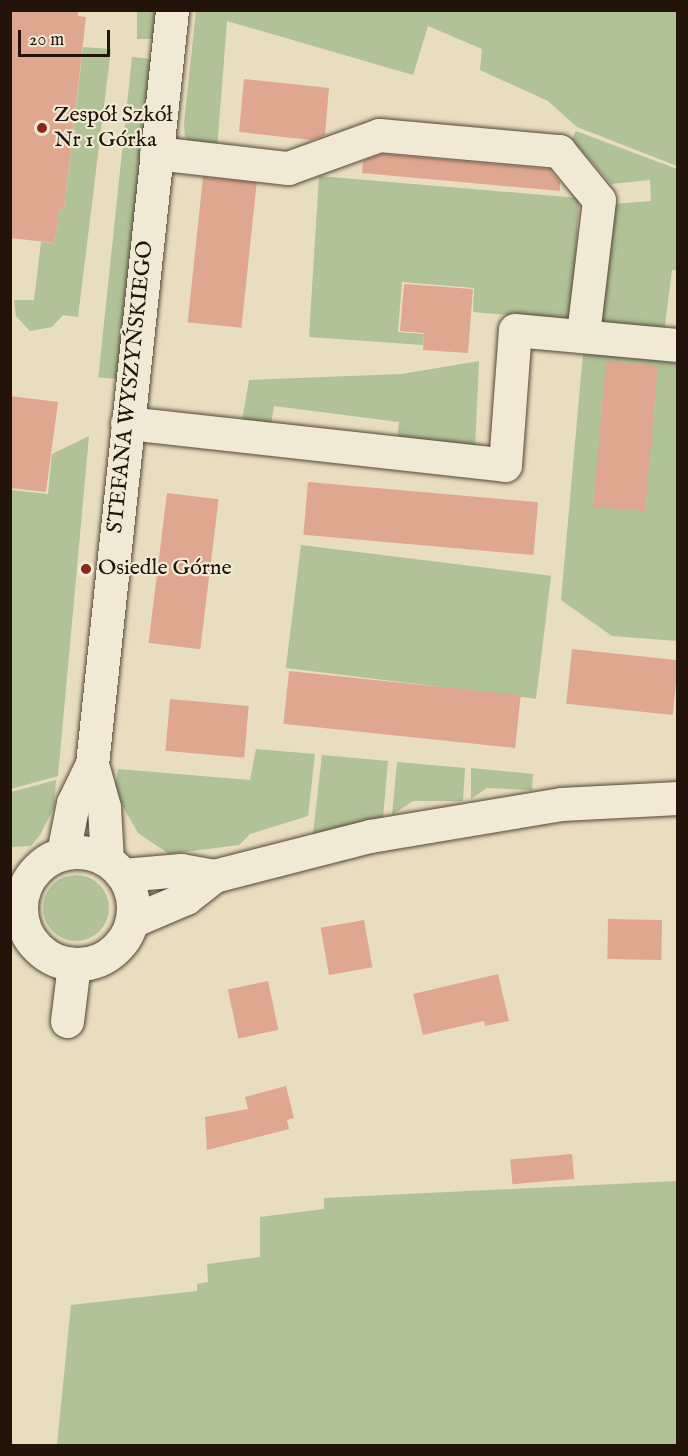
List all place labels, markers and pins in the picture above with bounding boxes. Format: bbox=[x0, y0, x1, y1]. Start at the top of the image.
place label: Zespół Szkół Nr 1 Górka bbox=[54, 102, 173, 154]
marker: Zespół Szkół Nr 1 Górka bbox=[35, 121, 49, 135]
place label: Osiedle Górne bbox=[98, 556, 232, 582]
marker: Osiedle Górne bbox=[79, 562, 93, 576]

